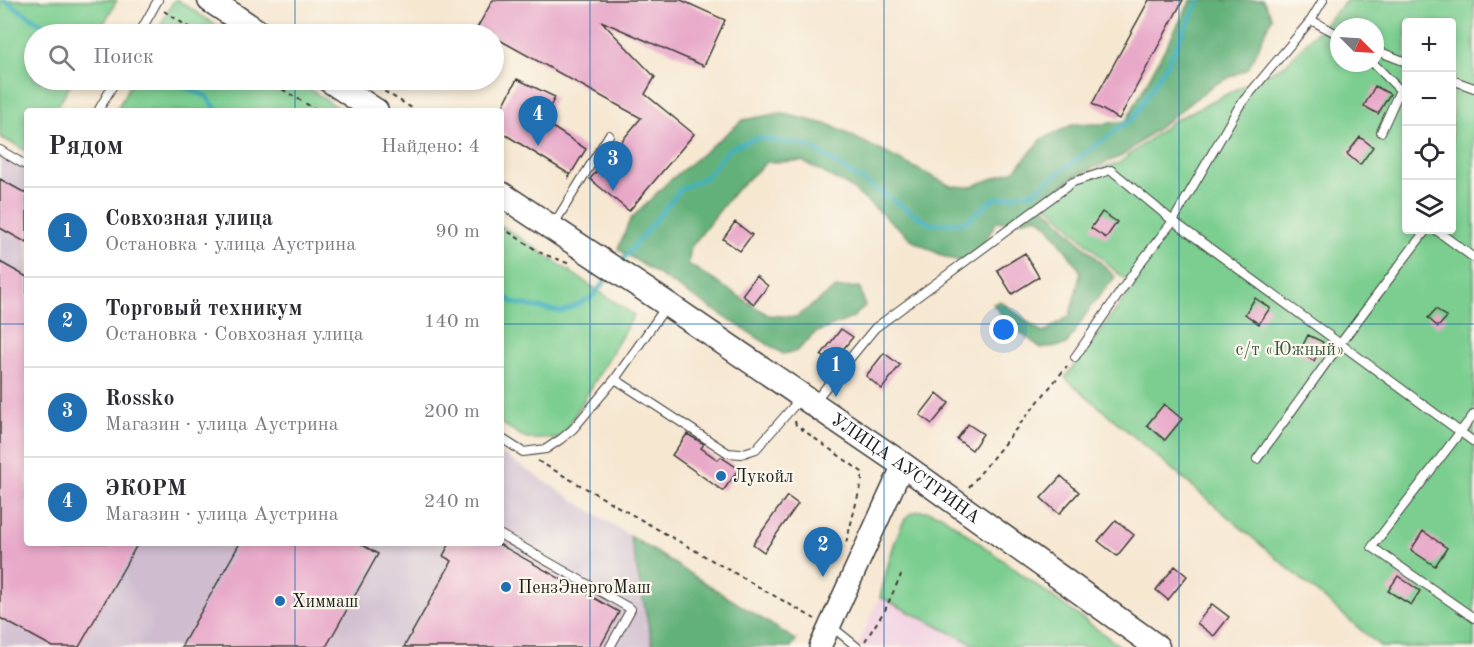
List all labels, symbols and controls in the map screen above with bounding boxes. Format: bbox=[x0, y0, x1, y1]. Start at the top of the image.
north arrow bbox=[1330, 18, 1384, 72]
map controls bbox=[1402, 18, 1456, 234]
button: + bbox=[1402, 18, 1456, 72]
search box bbox=[24, 24, 504, 90]
icon: search bbox=[45, 41, 78, 74]
text: Поиск bbox=[93, 46, 154, 68]
button: − bbox=[1402, 72, 1456, 126]
pin: 4 bbox=[518, 96, 558, 146]
button: locate bbox=[1402, 126, 1456, 180]
text: Рядом bbox=[48, 134, 123, 160]
text: Найдено: 4 bbox=[381, 137, 480, 157]
pin: 3 bbox=[594, 142, 632, 191]
button: layers bbox=[1402, 180, 1456, 234]
text: Совхозная улица bbox=[105, 208, 273, 230]
text: 1 bbox=[62, 222, 73, 242]
text: 90 m bbox=[435, 222, 480, 242]
text: Остановка · улица Аустрина bbox=[105, 235, 356, 255]
text: Торговый техникум bbox=[105, 298, 303, 320]
text: 2 bbox=[62, 312, 73, 332]
text: 140 m bbox=[424, 312, 480, 332]
your location bbox=[989, 315, 1018, 344]
text: Остановка · Совхозная улица bbox=[105, 325, 364, 345]
park label: с/т «Южный» bbox=[1235, 341, 1345, 359]
pin: 1 bbox=[816, 348, 856, 397]
text: Rossko bbox=[105, 388, 174, 410]
text: 3 bbox=[62, 402, 73, 422]
text: 200 m bbox=[424, 402, 480, 422]
street label: УЛИЦА АУСТРИНА bbox=[828, 411, 983, 527]
text: Магазин · улица Аустрина bbox=[105, 415, 339, 435]
place label: Лукойл bbox=[733, 468, 793, 486]
marker: Лукойл bbox=[714, 469, 728, 483]
text: ЭКОРМ bbox=[105, 478, 187, 500]
text: 4 bbox=[62, 492, 73, 512]
text: 240 m bbox=[424, 492, 480, 512]
text: Магазин · улица Аустрина bbox=[105, 505, 339, 525]
pin: 2 bbox=[804, 528, 842, 577]
place label: ПензЭнергоМаш bbox=[518, 579, 651, 597]
marker: ПензЭнергоМаш bbox=[499, 580, 513, 594]
place label: Химмаш bbox=[292, 593, 359, 611]
marker: Химмаш bbox=[273, 594, 287, 608]

